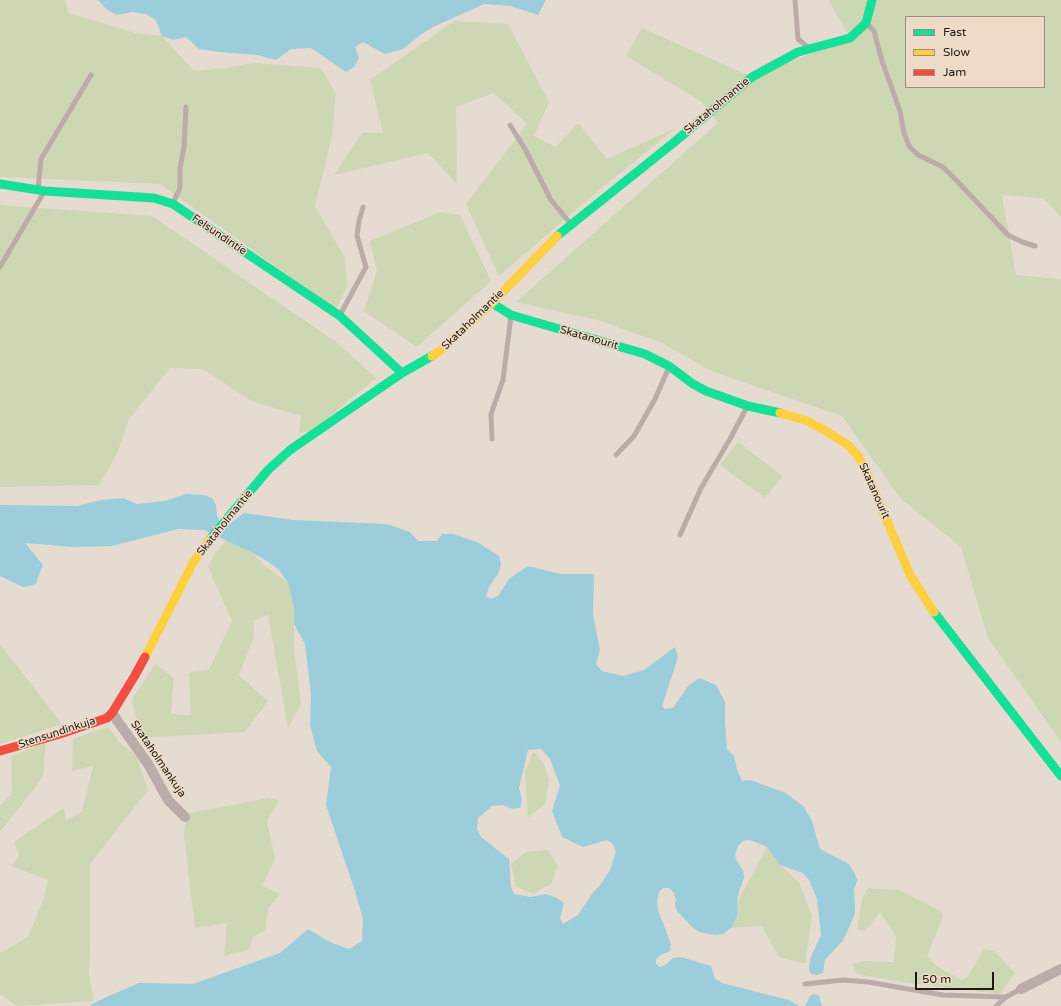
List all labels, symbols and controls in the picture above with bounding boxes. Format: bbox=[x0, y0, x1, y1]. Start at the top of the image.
legend bbox=[905, 16, 1045, 88]
text: Fast bbox=[943, 25, 966, 39]
text: Slow bbox=[943, 45, 970, 59]
text: Jam bbox=[943, 65, 966, 79]
street label: Skataholmantie bbox=[682, 75, 752, 137]
street label: Felsundintie bbox=[189, 212, 249, 258]
street label: Skataholmantie bbox=[439, 287, 507, 353]
street label: Skatanourit bbox=[558, 323, 620, 353]
street label: Skatanourit bbox=[856, 461, 892, 521]
street label: Skataholmantie bbox=[194, 487, 256, 559]
street label: Stensundinkuja bbox=[17, 714, 97, 752]
street label: Skataholmankuja bbox=[127, 718, 189, 800]
scale bar bbox=[917, 964, 996, 990]
text: 50 m bbox=[922, 972, 951, 986]

